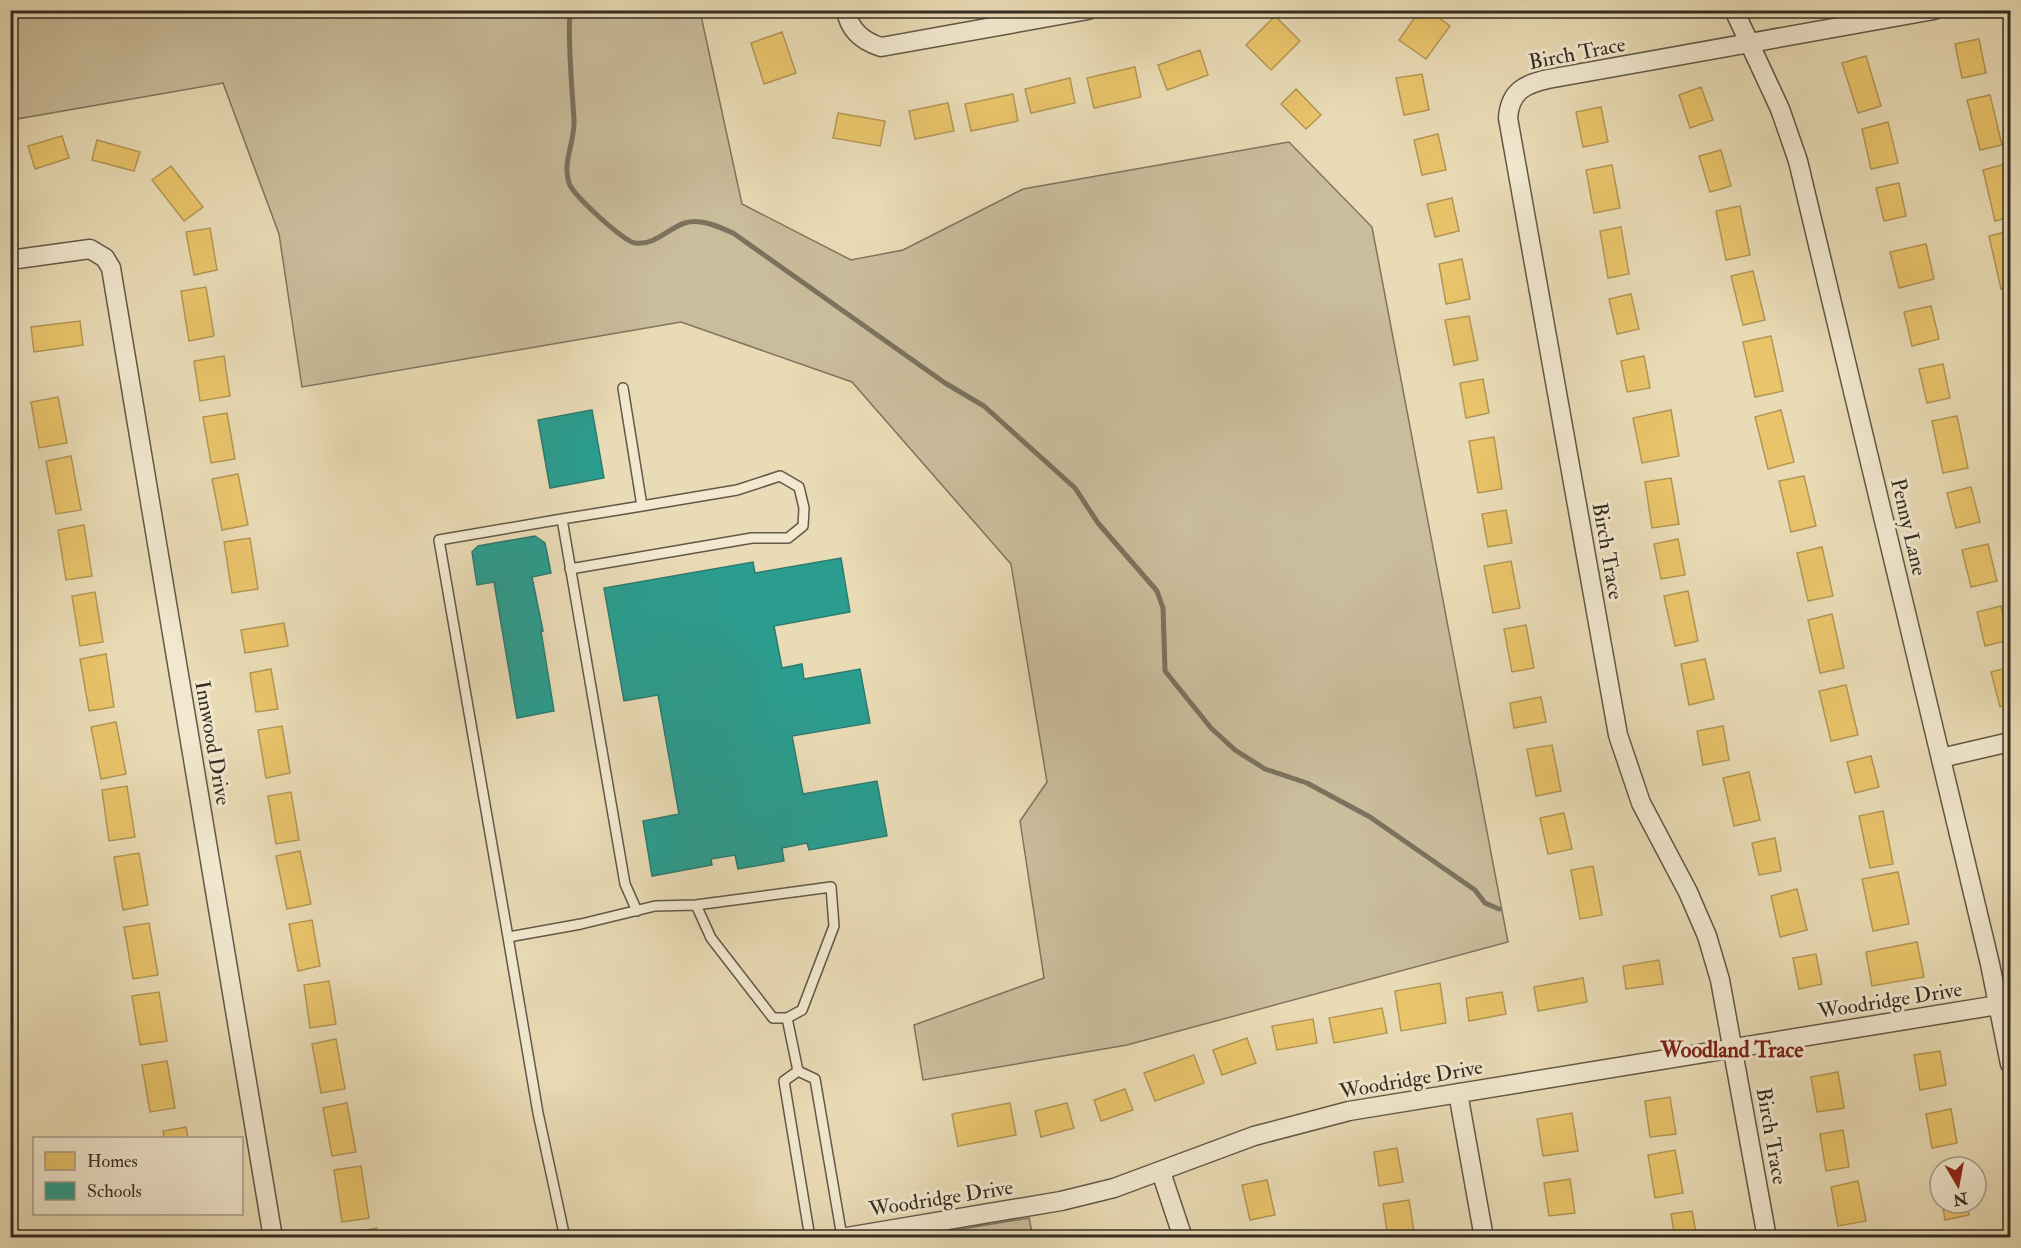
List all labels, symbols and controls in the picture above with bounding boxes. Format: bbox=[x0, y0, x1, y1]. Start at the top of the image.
street label: Birch Trace bbox=[1526, 31, 1628, 76]
street label: Penny Lane bbox=[1884, 476, 1933, 579]
street label: Birch Trace bbox=[1586, 501, 1629, 602]
street label: Innwood Drive bbox=[188, 679, 237, 808]
street label: Woodridge Drive bbox=[1815, 976, 1964, 1025]
district label: Woodland Trace bbox=[1659, 1036, 1804, 1064]
street label: Woodridge Drive bbox=[1336, 1054, 1485, 1106]
street label: Birch Trace bbox=[1750, 1086, 1793, 1187]
legend bbox=[33, 1137, 243, 1215]
text: Homes bbox=[87, 1150, 138, 1173]
north arrow bbox=[1928, 1155, 1988, 1215]
street label: Woodridge Drive bbox=[866, 1174, 1015, 1223]
text: Schools bbox=[87, 1180, 142, 1203]
text: N bbox=[1951, 1188, 1970, 1210]

